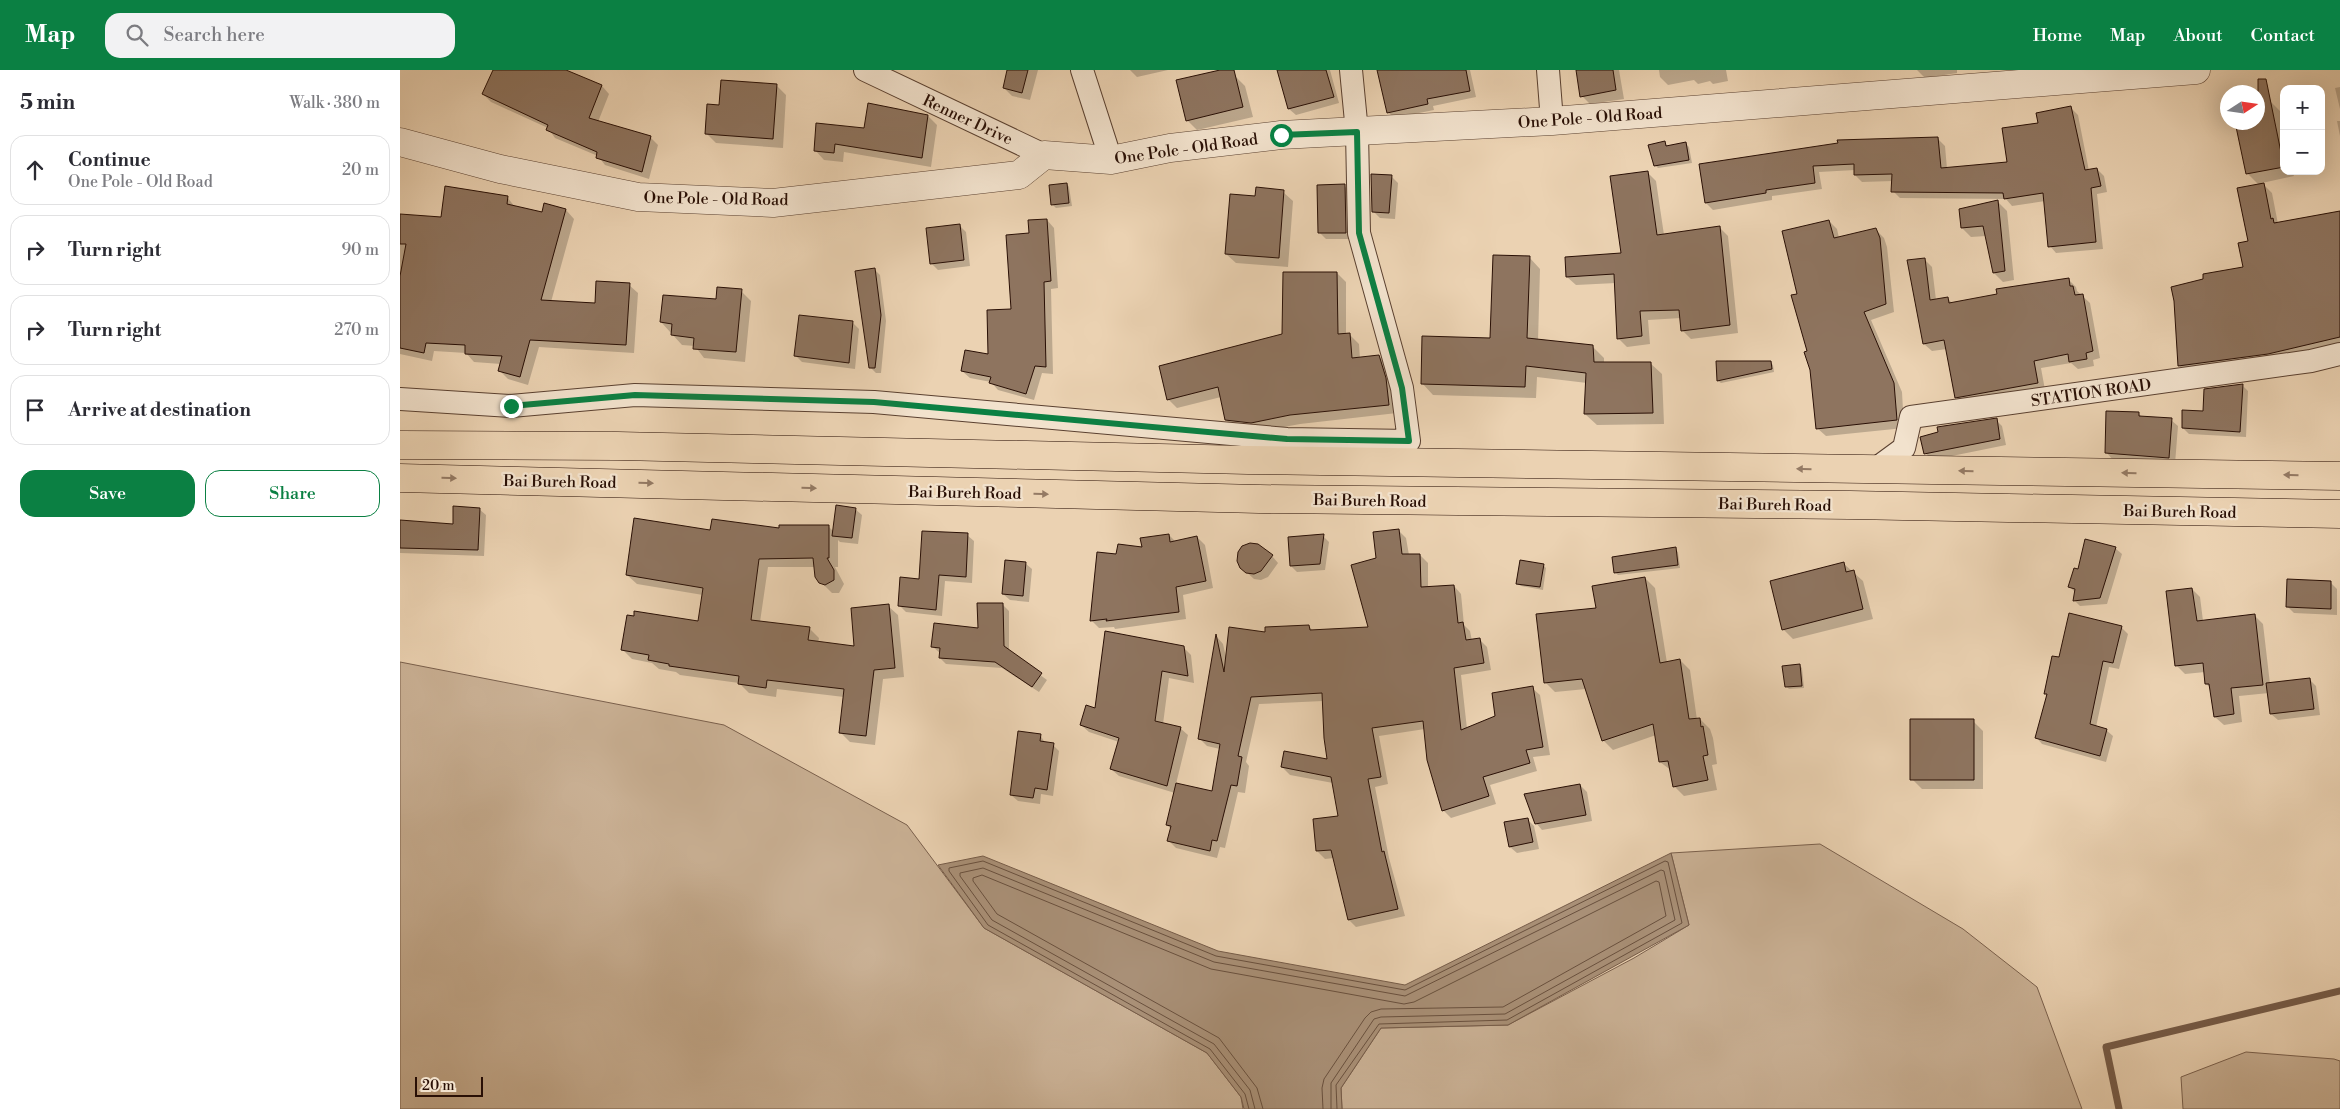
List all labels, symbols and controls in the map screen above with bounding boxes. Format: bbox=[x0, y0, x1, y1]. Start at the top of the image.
search box bbox=[105, 13, 455, 58]
text: Map bbox=[25, 20, 75, 50]
icon: search bbox=[123, 21, 151, 49]
text: Search here bbox=[163, 23, 265, 47]
text: Home bbox=[2033, 24, 2082, 47]
text: Map bbox=[2110, 24, 2146, 47]
text: About bbox=[2174, 24, 2223, 47]
text: Contact bbox=[2251, 24, 2315, 47]
north arrow bbox=[2220, 85, 2265, 130]
map controls bbox=[2280, 85, 2325, 175]
button: + bbox=[2280, 85, 2325, 130]
text: 5 min bbox=[20, 90, 75, 116]
street label: Renner Drive bbox=[919, 90, 1016, 149]
text: Walk · 380 m bbox=[290, 93, 380, 113]
street label: One Pole - Old Road bbox=[1517, 103, 1663, 133]
route start bbox=[1270, 124, 1293, 147]
street label: One Pole - Old Road bbox=[1113, 129, 1259, 169]
button: − bbox=[2280, 130, 2325, 175]
text: Continue bbox=[68, 148, 151, 172]
icon: ahead bbox=[21, 156, 49, 184]
text: 20 m bbox=[342, 160, 379, 180]
text: One Pole - Old Road bbox=[68, 172, 213, 192]
street label: One Pole - Old Road bbox=[643, 188, 789, 210]
icon: right bbox=[21, 236, 49, 264]
text: Turn right bbox=[68, 238, 161, 262]
text: 90 m bbox=[341, 240, 379, 260]
icon: right bbox=[21, 316, 49, 344]
text: Turn right bbox=[68, 318, 161, 342]
text: 270 m bbox=[334, 320, 379, 340]
street label: STATION ROAD bbox=[2030, 375, 2153, 411]
route end bbox=[500, 395, 523, 418]
icon: arrive bbox=[21, 396, 49, 424]
text: Arrive at destination bbox=[68, 398, 251, 422]
one-way arrow bbox=[1796, 465, 1812, 473]
one-way arrow bbox=[1958, 467, 1974, 475]
one-way arrow bbox=[2121, 469, 2137, 477]
button: Save bbox=[20, 470, 195, 517]
button: Share bbox=[205, 470, 380, 517]
street label: Bai Bureh Road bbox=[502, 471, 617, 493]
one-way arrow bbox=[2283, 471, 2299, 479]
one-way arrow bbox=[441, 474, 457, 482]
one-way arrow bbox=[638, 480, 654, 488]
street label: Bai Bureh Road bbox=[907, 482, 1022, 504]
one-way arrow bbox=[801, 484, 817, 492]
one-way arrow bbox=[1033, 490, 1049, 498]
street label: Bai Bureh Road bbox=[1312, 490, 1427, 512]
street label: Bai Bureh Road bbox=[1717, 494, 1832, 516]
street label: Bai Bureh Road bbox=[2122, 501, 2237, 523]
scale bar bbox=[415, 1074, 482, 1097]
text: 20 m bbox=[422, 1077, 454, 1095]

